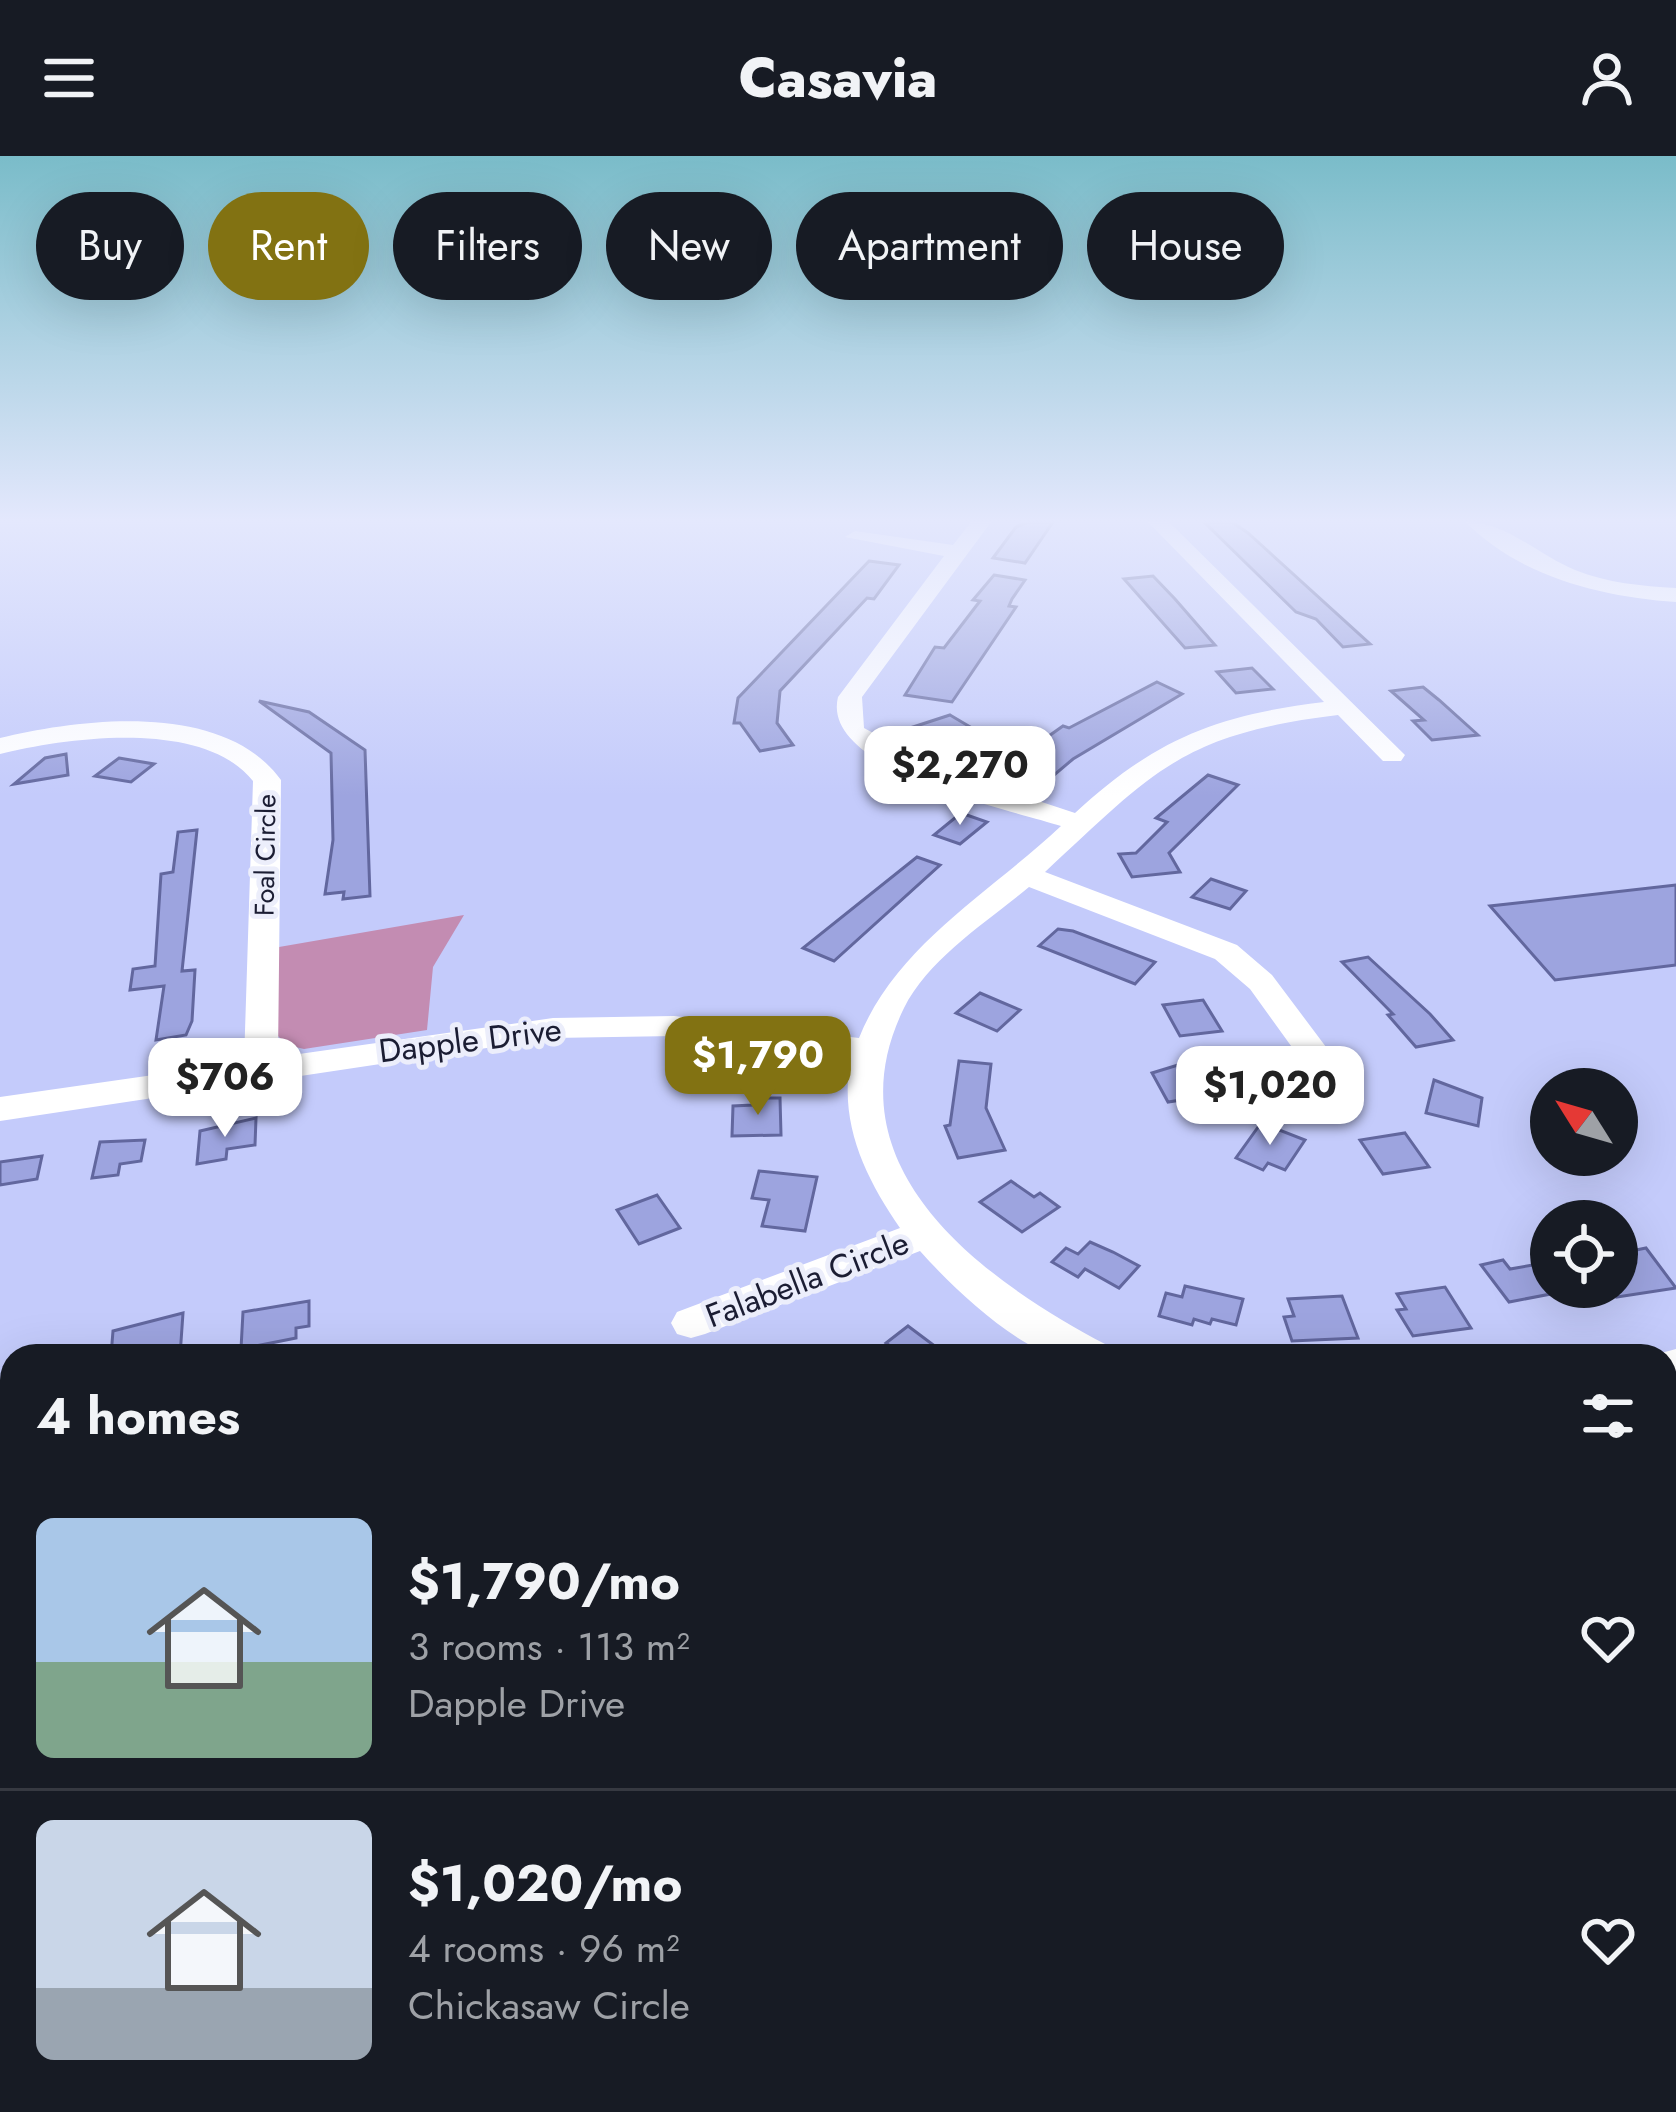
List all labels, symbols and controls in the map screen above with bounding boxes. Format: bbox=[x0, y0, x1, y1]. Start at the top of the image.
text: Casavia bbox=[739, 39, 937, 117]
icon: menu bbox=[36, 45, 102, 111]
icon: person bbox=[1574, 45, 1640, 111]
chip: Buy bbox=[36, 192, 184, 300]
chip: Rent bbox=[208, 192, 369, 300]
chip: Filters bbox=[393, 192, 582, 300]
chip: New bbox=[606, 192, 772, 300]
chip: Apartment bbox=[796, 192, 1063, 300]
chip: House bbox=[1087, 192, 1284, 300]
pin: $2,270 bbox=[862, 726, 1058, 828]
text: $2,270 bbox=[891, 736, 1029, 793]
street label: Foal Circle bbox=[244, 794, 286, 916]
street label: Dapple Drive bbox=[376, 1005, 564, 1075]
pin: $1,790 bbox=[660, 1016, 856, 1118]
text: $1,790 bbox=[692, 1026, 824, 1083]
pin: $706 bbox=[154, 1038, 296, 1140]
pin: $1,020 bbox=[1172, 1046, 1368, 1148]
text: $706 bbox=[175, 1048, 275, 1105]
text: $1,020 bbox=[1203, 1056, 1337, 1113]
north arrow bbox=[1530, 1068, 1638, 1176]
map controls bbox=[1530, 1068, 1638, 1308]
button: locate bbox=[1530, 1200, 1638, 1308]
street label: Falabella Circle bbox=[699, 1219, 915, 1339]
text: 4 homes bbox=[36, 1379, 240, 1453]
icon: filters bbox=[1575, 1383, 1641, 1449]
text: $1,790/mo bbox=[408, 1544, 680, 1618]
icon: home bbox=[132, 1566, 276, 1710]
icon: heart bbox=[1575, 1605, 1641, 1671]
text: 3 rooms · 113 m² bbox=[408, 1618, 690, 1675]
text: Dapple Drive bbox=[408, 1675, 625, 1732]
text: $1,020/mo bbox=[408, 1846, 683, 1920]
icon: home bbox=[132, 1868, 276, 2012]
icon: heart bbox=[1575, 1907, 1641, 1973]
text: 4 rooms · 96 m² bbox=[408, 1920, 680, 1977]
text: Chickasaw Circle bbox=[408, 1977, 690, 2034]

